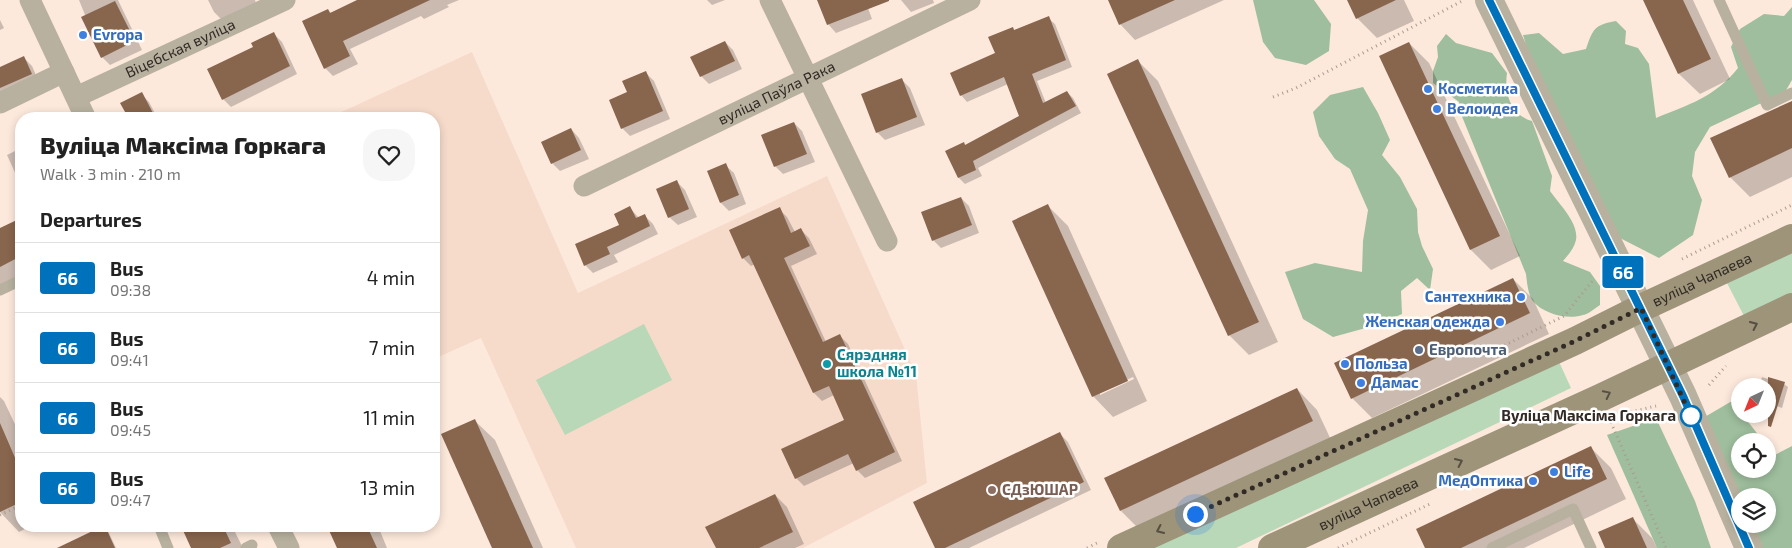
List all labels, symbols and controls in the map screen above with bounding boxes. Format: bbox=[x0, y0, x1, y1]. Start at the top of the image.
street label: Віцебская вуліца bbox=[122, 14, 238, 81]
place label: Evropa bbox=[93, 25, 143, 43]
marker: Evropa bbox=[77, 29, 89, 41]
street label: вуліца Паўла Рака bbox=[715, 56, 838, 128]
place label: Косметика bbox=[1438, 79, 1518, 97]
marker: Косметика bbox=[1422, 83, 1434, 95]
place label: Велоидея bbox=[1447, 99, 1518, 117]
marker: Велоидея bbox=[1431, 103, 1443, 115]
button: heart bbox=[363, 129, 415, 181]
text: Вуліца Максіма Горкага bbox=[40, 130, 326, 159]
text: Walk · 3 min · 210 m bbox=[40, 164, 181, 183]
text: Departures bbox=[40, 208, 142, 231]
street label: вуліца Чапаева bbox=[1649, 248, 1754, 310]
line badge: 66 bbox=[1600, 256, 1646, 288]
text: Bus bbox=[110, 257, 144, 280]
text: 66 bbox=[1612, 261, 1634, 283]
text: 4 min bbox=[367, 266, 415, 289]
text: 66 bbox=[57, 267, 78, 289]
text: 09:38 bbox=[110, 280, 151, 299]
place label: Сантехника bbox=[1425, 287, 1511, 305]
marker: Сантехника bbox=[1515, 291, 1527, 303]
place label: Женская одежда bbox=[1365, 312, 1490, 330]
marker: Женская одежда bbox=[1494, 316, 1506, 328]
one-way arrow bbox=[1749, 321, 1758, 331]
text: Bus bbox=[110, 327, 144, 350]
text: 7 min bbox=[369, 336, 415, 359]
text: 66 bbox=[57, 337, 78, 359]
place label: Европочта bbox=[1429, 340, 1507, 358]
marker: Европочта bbox=[1413, 344, 1425, 356]
place label: Сярэдняя школа №11 bbox=[837, 345, 917, 380]
text: 09:41 bbox=[110, 350, 149, 369]
place label: Польза bbox=[1355, 354, 1408, 372]
marker: Сярэдняя школа №11 bbox=[821, 358, 833, 370]
marker: Польза bbox=[1339, 358, 1351, 370]
place label: Дамас bbox=[1371, 373, 1419, 391]
marker: Дамас bbox=[1355, 377, 1367, 389]
north arrow bbox=[1731, 378, 1776, 422]
map controls bbox=[1731, 378, 1776, 533]
one-way arrow bbox=[1602, 390, 1611, 401]
text: Bus bbox=[110, 397, 144, 420]
marker: Вуліца Максіма Горкага bbox=[1680, 405, 1702, 427]
text: 11 min bbox=[363, 406, 415, 429]
place label: Вуліца Максіма Горкага bbox=[1501, 406, 1676, 424]
text: 66 bbox=[57, 407, 78, 429]
text: 09:45 bbox=[110, 420, 151, 439]
button: locate bbox=[1731, 433, 1776, 478]
one-way arrow bbox=[1454, 458, 1463, 469]
place label: Life bbox=[1564, 462, 1591, 480]
marker: Life bbox=[1548, 466, 1560, 478]
text: Bus bbox=[110, 467, 144, 490]
place label: МедОптика bbox=[1438, 471, 1523, 489]
street label: вуліца Чапаева bbox=[1315, 472, 1421, 534]
marker: МедОптика bbox=[1527, 475, 1539, 487]
text: 13 min bbox=[360, 476, 415, 499]
text: 66 bbox=[57, 477, 78, 499]
place label: СДзЮШАР bbox=[1002, 480, 1078, 498]
marker: СДзЮШАР bbox=[986, 484, 998, 496]
button: layers bbox=[1731, 488, 1776, 533]
text: 09:47 bbox=[110, 490, 151, 509]
your location bbox=[1183, 502, 1208, 527]
one-way arrow bbox=[1156, 524, 1165, 534]

